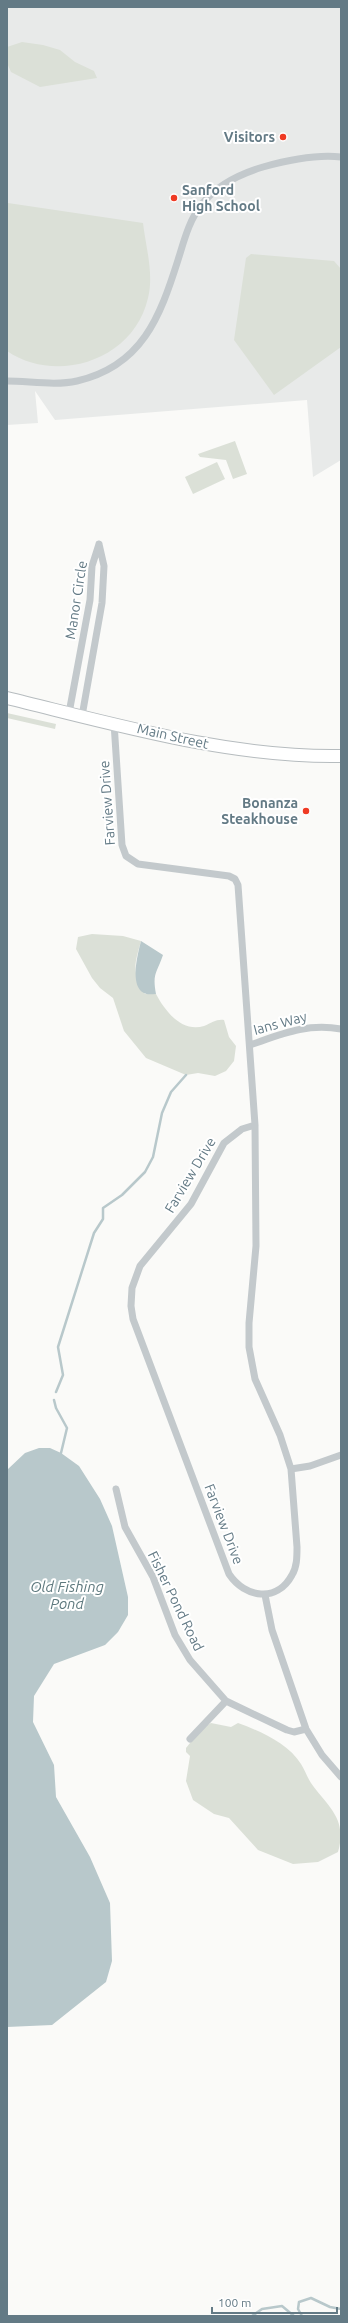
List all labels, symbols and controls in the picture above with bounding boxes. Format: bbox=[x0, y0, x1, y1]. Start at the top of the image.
place label: Visitors bbox=[224, 129, 275, 145]
marker: Visitors bbox=[278, 132, 288, 142]
place label: Sanford High School bbox=[182, 182, 260, 214]
marker: Sanford High School bbox=[169, 193, 179, 203]
street label: Manor Circle bbox=[62, 560, 90, 640]
street label: Main Street bbox=[136, 720, 211, 752]
street label: Farview Drive bbox=[96, 760, 118, 846]
place label: Bonanza Steakhouse bbox=[221, 795, 298, 827]
marker: Bonanza Steakhouse bbox=[301, 806, 311, 816]
street label: Ians Way bbox=[252, 1008, 309, 1038]
street label: Farview Drive bbox=[161, 1135, 219, 1215]
street label: Farview Drive bbox=[201, 1482, 247, 1566]
street label: Fisher Pond Road bbox=[145, 1548, 207, 1654]
water label: Old Fishing Pond bbox=[30, 1578, 104, 1612]
scale bar bbox=[212, 2289, 337, 2315]
text: 100 m bbox=[218, 2296, 251, 2309]

